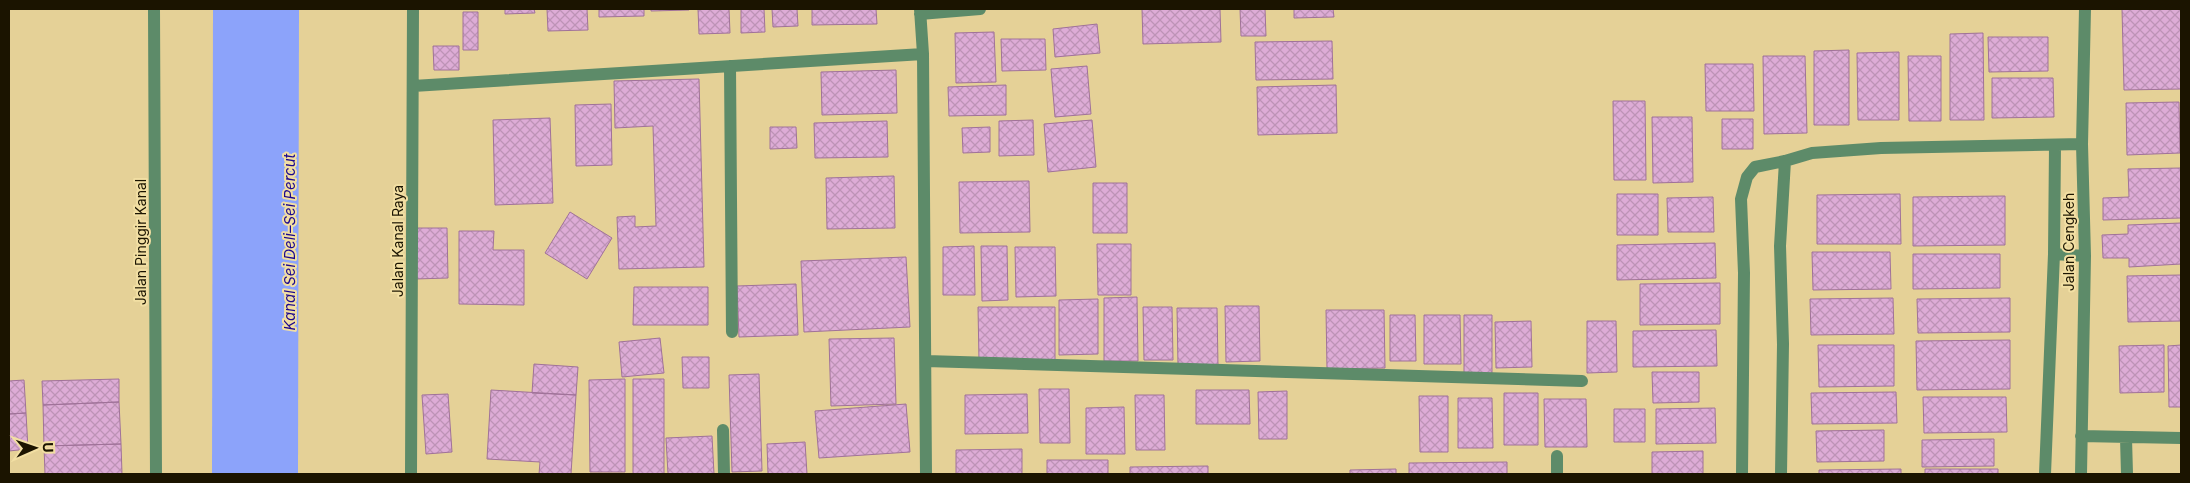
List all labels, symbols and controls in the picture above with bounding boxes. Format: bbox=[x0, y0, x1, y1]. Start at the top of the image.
water label: Kanal Sei Deli–Sei Percut bbox=[280, 152, 299, 330]
street label: Jalan Pinggir Kanal bbox=[132, 179, 149, 305]
street label: Jalan Kanal Raya bbox=[389, 185, 406, 297]
street label: Jalan Cengkeh bbox=[2060, 193, 2077, 291]
north arrow bbox=[10, 423, 60, 473]
text: U bbox=[40, 442, 57, 453]

